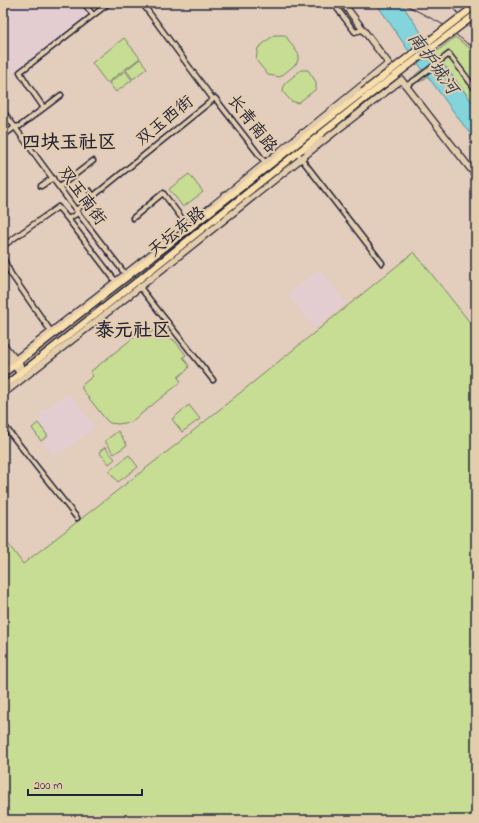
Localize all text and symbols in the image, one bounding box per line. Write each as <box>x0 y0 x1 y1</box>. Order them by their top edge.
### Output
water label: 南护城河 <box>400 27 465 103</box>
street label: 双玉西街 <box>131 90 199 152</box>
street label: 长青南路 <box>221 90 283 158</box>
district label: 四块玉社区 <box>21 130 117 157</box>
street label: 双玉南街 <box>52 161 112 231</box>
street label: 天坛东路 <box>143 201 211 263</box>
district label: 泰元社区 <box>95 318 171 345</box>
scale bar <box>28 771 142 797</box>
text: 200 m <box>34 777 63 795</box>

